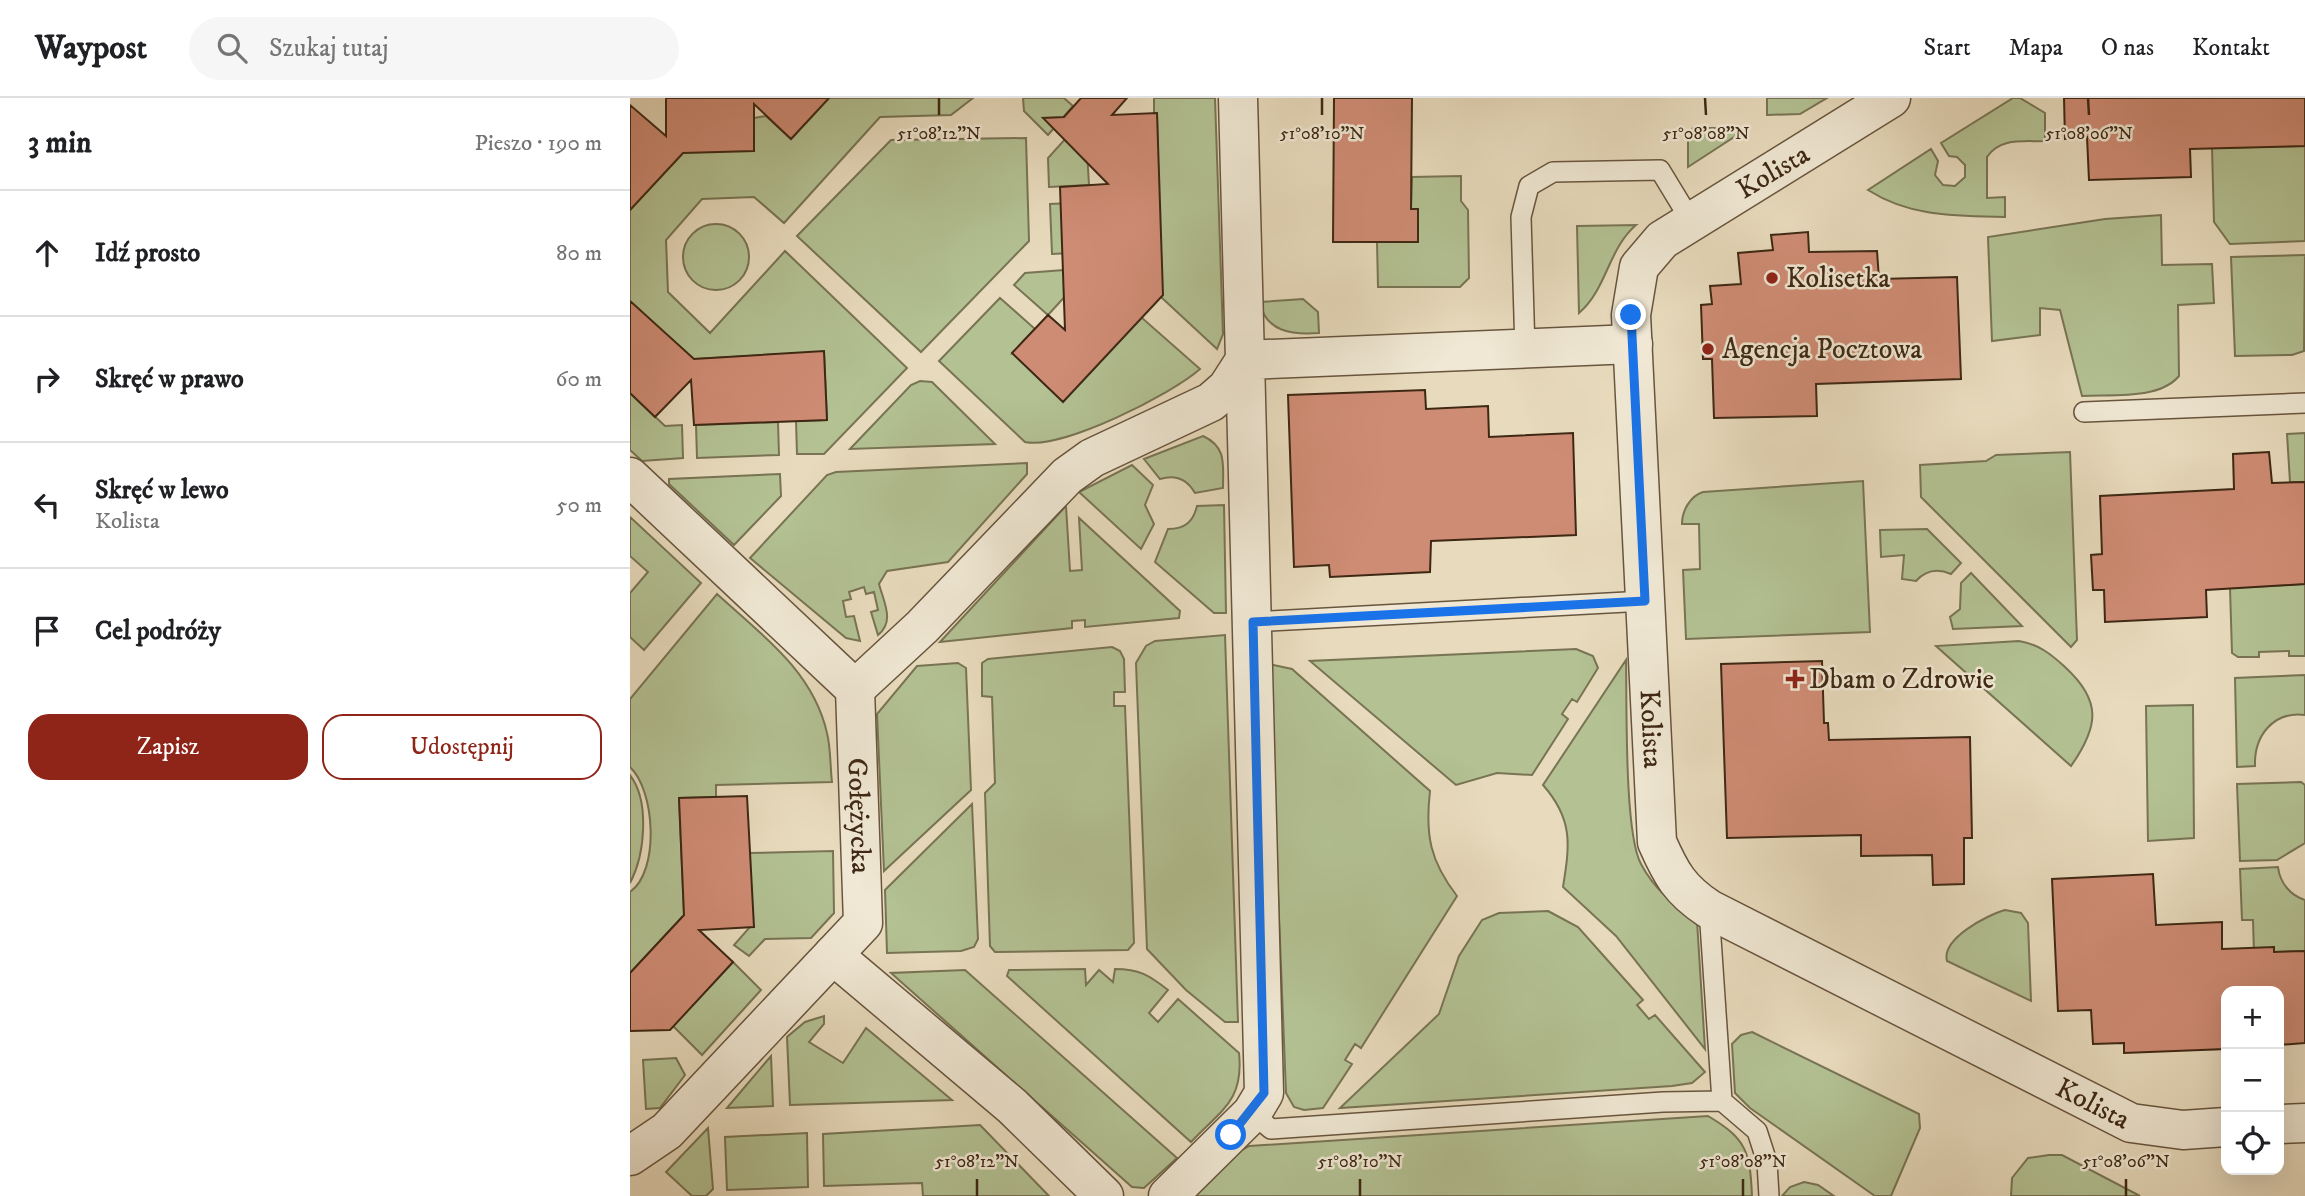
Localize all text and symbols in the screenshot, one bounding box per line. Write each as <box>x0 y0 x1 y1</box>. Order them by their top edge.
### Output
search box <box>189 17 679 80</box>
text: Waypost <box>35 28 147 69</box>
icon: search <box>213 29 251 67</box>
text: Szukaj tutaj <box>269 32 389 65</box>
text: Start <box>1924 33 1971 63</box>
text: Mapa <box>2009 33 2063 63</box>
text: O nas <box>2101 33 2154 63</box>
text: Kontakt <box>2192 33 2270 63</box>
text: 51°08'12"N <box>897 123 981 145</box>
text: 51°08'10"N <box>1280 123 1365 145</box>
text: 51°08'08"N <box>1662 123 1750 145</box>
text: 51°08'06"N <box>2045 123 2133 145</box>
text: 3 min <box>28 125 92 162</box>
text: Pieszo · 190 m <box>475 129 602 158</box>
street label: Kolista <box>1730 137 1816 207</box>
icon: ahead <box>28 234 66 272</box>
text: Idź prosto <box>95 237 200 270</box>
text: 80 m <box>556 239 602 268</box>
place label: Kolisetka <box>1786 261 1890 296</box>
marker: Kolisetka <box>1764 270 1780 286</box>
route end <box>1615 299 1646 330</box>
place label: Agencja Pocztowa <box>1722 332 1922 367</box>
marker: Agencja Pocztowa <box>1700 341 1716 357</box>
icon: right <box>28 360 66 398</box>
text: Skręć w prawo <box>95 363 244 396</box>
text: 60 m <box>555 365 602 394</box>
text: Skręć w lewo <box>95 474 229 507</box>
icon: left <box>28 486 66 524</box>
text: 50 m <box>556 491 602 520</box>
text: Kolista <box>95 507 160 536</box>
icon: arrive <box>28 612 66 650</box>
text: Cel podróży <box>95 615 221 648</box>
place label: Dbam o Zdrowie <box>1809 662 1994 697</box>
marker: Dbam o Zdrowie <box>1787 671 1803 687</box>
street label: Kolista <box>1632 689 1671 769</box>
button: Zapisz <box>28 714 308 780</box>
button: Udostępnij <box>322 714 602 780</box>
street label: Gołężycka <box>840 757 879 874</box>
map controls <box>2221 986 2284 1175</box>
button: + <box>2221 986 2284 1049</box>
button: − <box>2221 1049 2284 1112</box>
street label: Kolista <box>2050 1070 2136 1137</box>
button: locate <box>2221 1112 2284 1175</box>
route start <box>1215 1119 1246 1150</box>
text: 51°08'12"N <box>935 1151 1019 1173</box>
text: 51°08'10"N <box>1318 1151 1403 1173</box>
text: 51°08'08"N <box>1699 1151 1787 1173</box>
text: 51°08'06"N <box>2082 1151 2170 1173</box>

